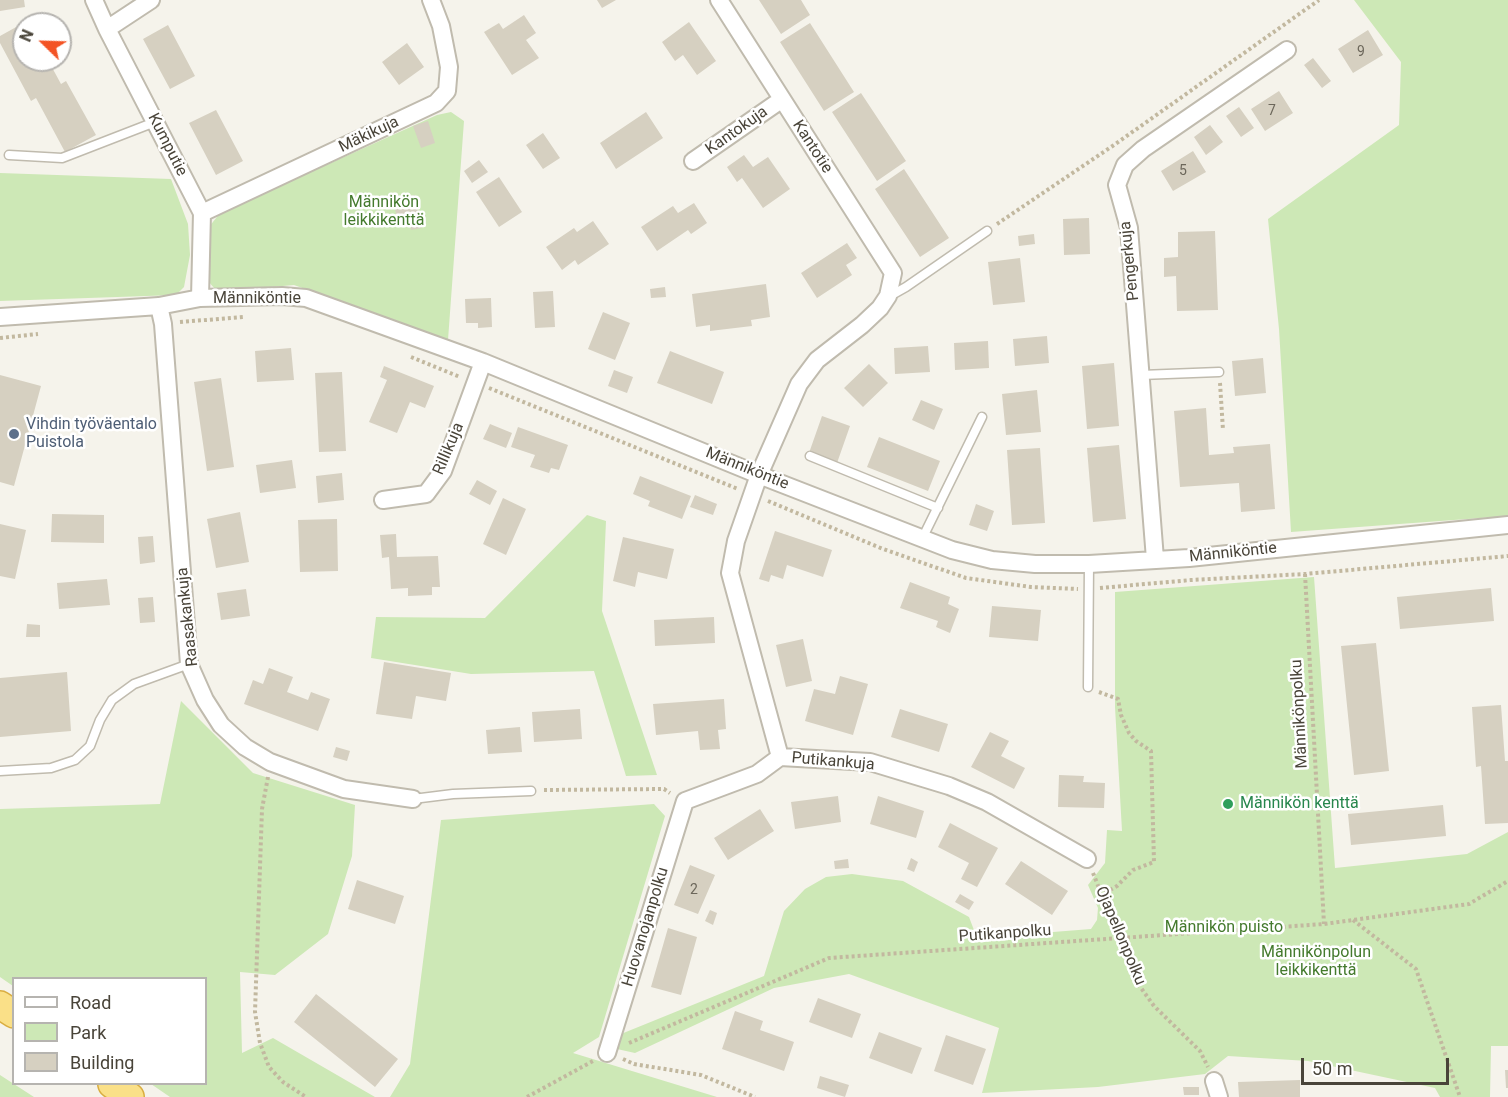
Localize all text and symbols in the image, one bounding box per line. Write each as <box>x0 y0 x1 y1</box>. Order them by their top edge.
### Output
north arrow <box>12 12 72 72</box>
text: N <box>16 27 38 44</box>
house number: 9 <box>1357 44 1365 60</box>
street label: Kantokuja <box>702 103 772 159</box>
house number: 7 <box>1268 103 1276 119</box>
street label: Kumputie <box>143 110 191 180</box>
street label: Mäkikuja <box>336 113 402 157</box>
street label: Kantotie <box>788 117 836 177</box>
house number: 5 <box>1179 163 1187 179</box>
park label: Männikön leikkikenttä <box>344 193 424 231</box>
street label: Pengerkuja <box>1116 220 1144 302</box>
street label: Männiköntie <box>213 289 301 309</box>
place label: Vihdin työväentalo Puistola <box>26 415 157 453</box>
street label: Rillikuja <box>429 420 469 478</box>
marker: Vihdin työväentalo Puistola <box>7 427 21 441</box>
street label: Männiköntie <box>703 444 791 494</box>
street label: Männiköntie <box>1188 539 1278 567</box>
street label: Raasakankuja <box>173 567 203 667</box>
street label: Männikönpolku <box>1288 659 1312 769</box>
street label: Putikankuja <box>791 749 875 775</box>
place label: Männikön kenttä <box>1240 794 1359 814</box>
marker: Männikön kenttä <box>1221 797 1235 811</box>
street label: Huovanojanpolku <box>619 865 673 989</box>
house number: 2 <box>690 882 698 898</box>
street label: Ojapellonpolku <box>1091 884 1149 988</box>
park label: Männikön puisto <box>1165 918 1283 938</box>
street label: Putikanpolku <box>958 921 1052 947</box>
park label: Männikönpolun leikkikenttä <box>1261 943 1371 981</box>
legend <box>12 977 207 1085</box>
text: Road <box>70 992 111 1013</box>
text: Park <box>70 1022 106 1043</box>
scale bar <box>1304 1046 1452 1084</box>
text: Building <box>70 1052 134 1073</box>
text: 50 m <box>1312 1058 1352 1079</box>

